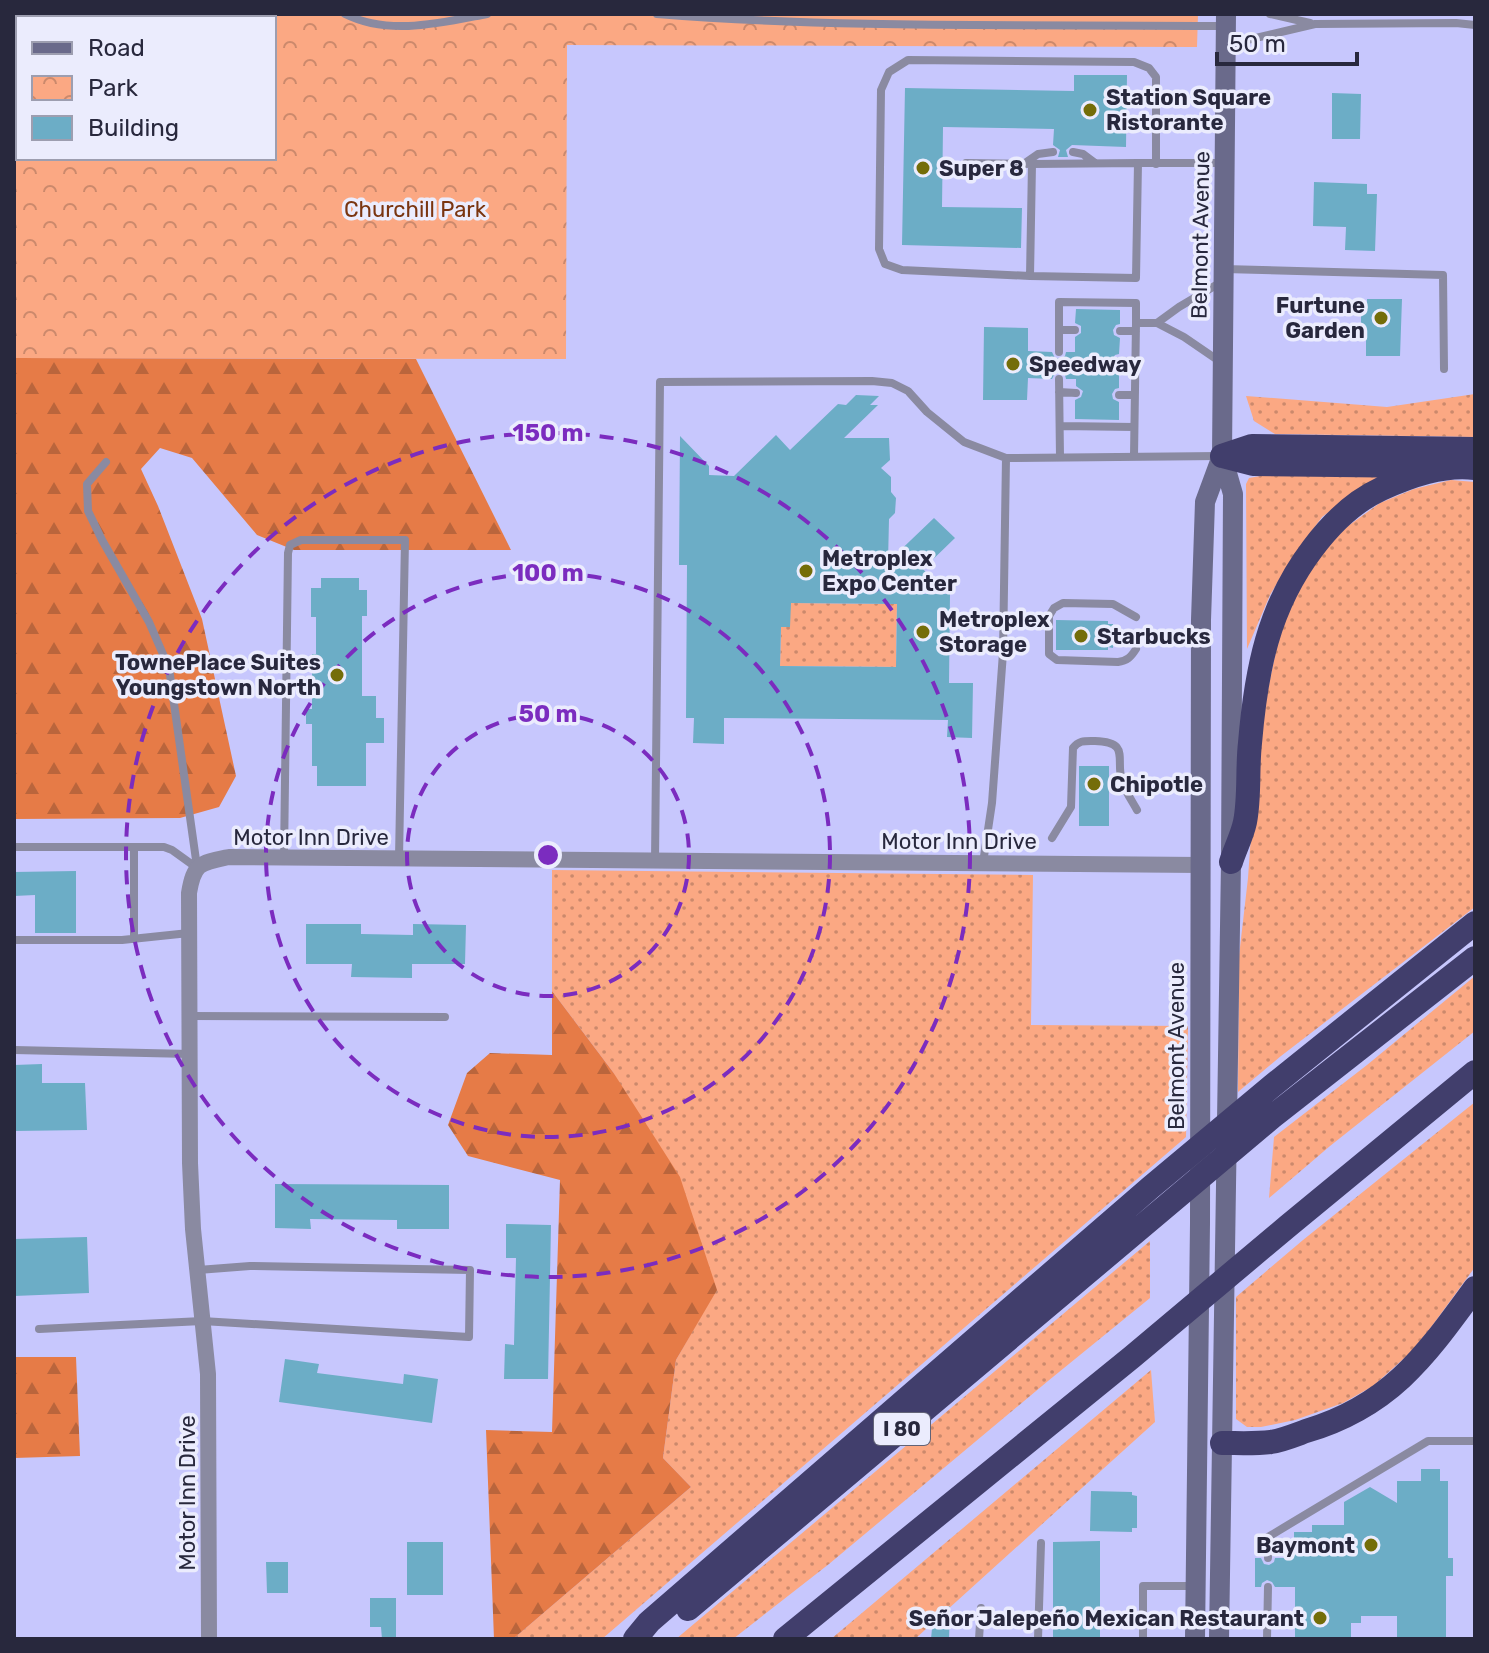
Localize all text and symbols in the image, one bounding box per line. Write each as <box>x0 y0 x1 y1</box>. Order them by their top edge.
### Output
legend <box>16 16 276 160</box>
scale bar <box>1217 16 1357 66</box>
text: 50 m <box>1229 30 1286 58</box>
text: Road <box>88 34 145 62</box>
text: Park <box>88 74 139 102</box>
place label: Station Square Ristorante <box>1106 84 1271 136</box>
marker: Station Square Ristorante <box>1081 101 1099 119</box>
text: Building <box>88 114 179 142</box>
street label: Belmont Avenue <box>1186 151 1215 319</box>
place label: Super 8 <box>939 155 1024 182</box>
marker: Super 8 <box>914 159 932 177</box>
park label: Churchill Park <box>344 196 487 223</box>
place label: Furtune Garden <box>1276 292 1365 344</box>
marker: Furtune Garden <box>1372 309 1390 327</box>
place label: Speedway <box>1029 351 1141 378</box>
marker: Speedway <box>1004 355 1022 373</box>
text: 150 m <box>513 419 583 447</box>
place label: Metroplex Expo Center <box>822 545 957 597</box>
text: 100 m <box>512 559 584 587</box>
marker: Metroplex Expo Center <box>797 562 815 580</box>
place label: Metroplex Storage <box>939 606 1050 658</box>
marker: Metroplex Storage <box>914 623 932 641</box>
place label: Starbucks <box>1097 623 1211 650</box>
marker: Starbucks <box>1072 627 1090 645</box>
place label: TownePlace Suites Youngstown North <box>115 649 321 701</box>
marker: TownePlace Suites Youngstown North <box>328 666 346 684</box>
text: 50 m <box>519 700 577 728</box>
place label: Chipotle <box>1110 771 1203 798</box>
marker: Chipotle <box>1085 775 1103 793</box>
street label: Motor Inn Drive <box>233 824 389 851</box>
street label: Motor Inn Drive <box>881 828 1037 855</box>
centre of rings <box>534 841 562 869</box>
street label: Belmont Avenue <box>1163 962 1190 1130</box>
road number: I 80 <box>874 1413 930 1445</box>
street label: Motor Inn Drive <box>174 1415 201 1571</box>
place label: Baymont <box>1256 1532 1355 1559</box>
marker: Baymont <box>1362 1536 1380 1554</box>
place label: Señor Jalepeño Mexican Restaurant <box>909 1605 1304 1632</box>
marker: Señor Jalepeño Mexican Restaurant <box>1311 1609 1329 1627</box>

